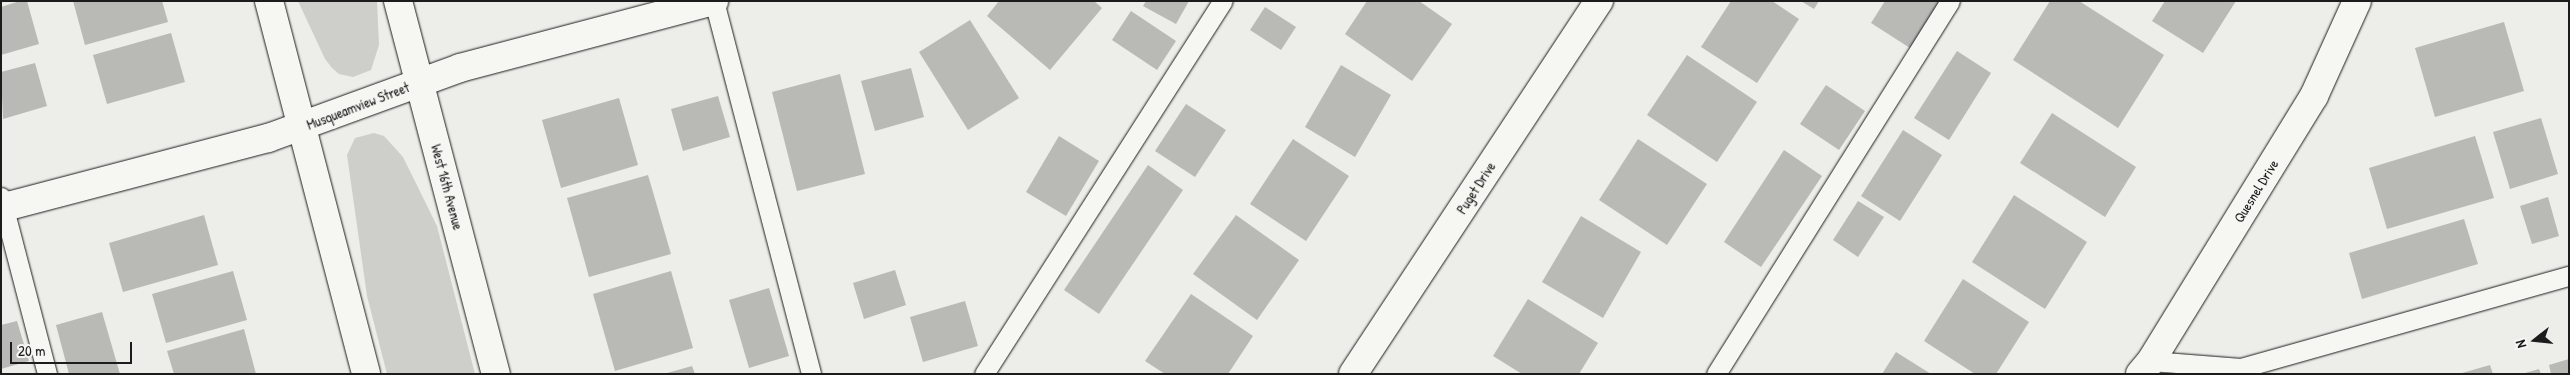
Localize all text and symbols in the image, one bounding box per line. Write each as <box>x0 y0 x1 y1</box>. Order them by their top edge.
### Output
street label: Musqueamview Street <box>304 79 412 133</box>
street label: West 16th Avenue <box>428 142 466 232</box>
street label: Quesnel Drive <box>2230 156 2282 226</box>
street label: Puget Drive <box>1453 159 1499 217</box>
north arrow <box>2510 315 2560 365</box>
scale bar <box>12 332 135 364</box>
text: N <box>2510 338 2530 350</box>
text: 20 m <box>18 340 45 361</box>

